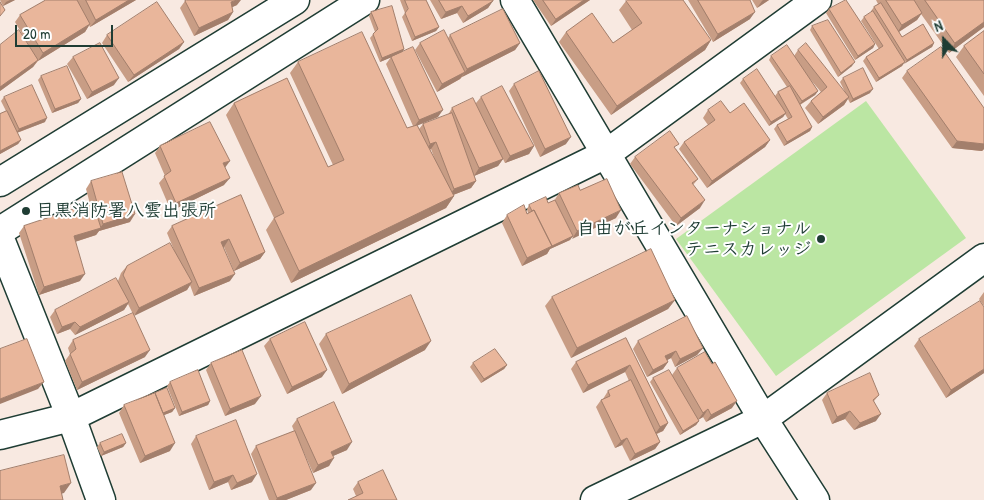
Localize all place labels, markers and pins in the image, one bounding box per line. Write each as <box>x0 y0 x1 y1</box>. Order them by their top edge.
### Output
place label: 目黒消防署八雲出張所 <box>36 200 216 222</box>
marker: 目黒消防署八雲出張所 <box>20 205 32 217</box>
place label: 自由が丘インターナショナル テニスカレッジ <box>577 218 811 260</box>
marker: 自由が丘インターナショナル テニスカレッジ <box>815 233 827 245</box>

